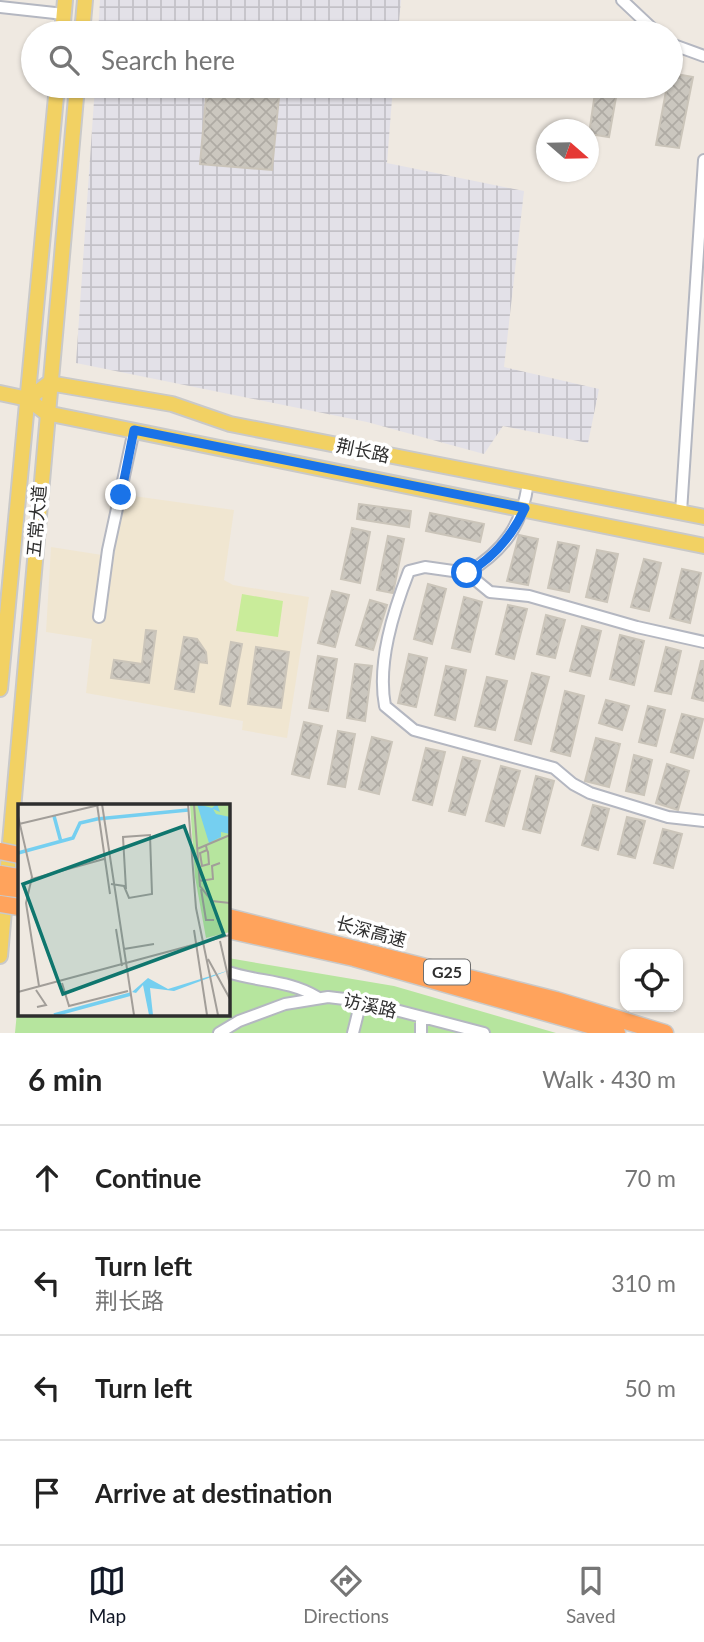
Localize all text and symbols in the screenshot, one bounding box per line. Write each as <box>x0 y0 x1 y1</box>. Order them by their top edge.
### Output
search box <box>21 21 683 98</box>
icon: search <box>45 41 83 79</box>
text: Search here <box>101 44 235 76</box>
north arrow <box>536 119 599 182</box>
street label: 荆长路 <box>335 434 392 466</box>
route end <box>105 479 136 510</box>
street label: 五常大道 <box>22 484 50 558</box>
route start <box>451 557 482 588</box>
inset map <box>18 804 229 1016</box>
street label: 长深高速 <box>334 911 409 951</box>
map controls <box>620 949 683 1012</box>
button: locate <box>620 949 683 1012</box>
road number: G25 <box>424 960 470 984</box>
street label: 访溪路 <box>341 988 399 1022</box>
text: 6 min <box>28 1061 102 1097</box>
text: Walk · 430 m <box>542 1065 676 1093</box>
icon: ahead <box>28 1159 66 1197</box>
text: Continue <box>95 1162 201 1194</box>
text: 70 m <box>625 1164 676 1192</box>
text: Turn left <box>95 1250 192 1282</box>
icon: left <box>28 1264 66 1302</box>
text: 310 m <box>611 1269 676 1297</box>
text: 荆长路 <box>95 1286 164 1314</box>
icon: left <box>28 1369 66 1407</box>
text: Turn left <box>95 1372 192 1404</box>
text: 50 m <box>625 1374 676 1402</box>
icon: arrive <box>28 1474 66 1512</box>
text: Arrive at destination <box>95 1477 332 1509</box>
tab: Map <box>88 1562 126 1627</box>
tab: Directions <box>303 1562 389 1627</box>
tab: Saved <box>566 1562 616 1627</box>

